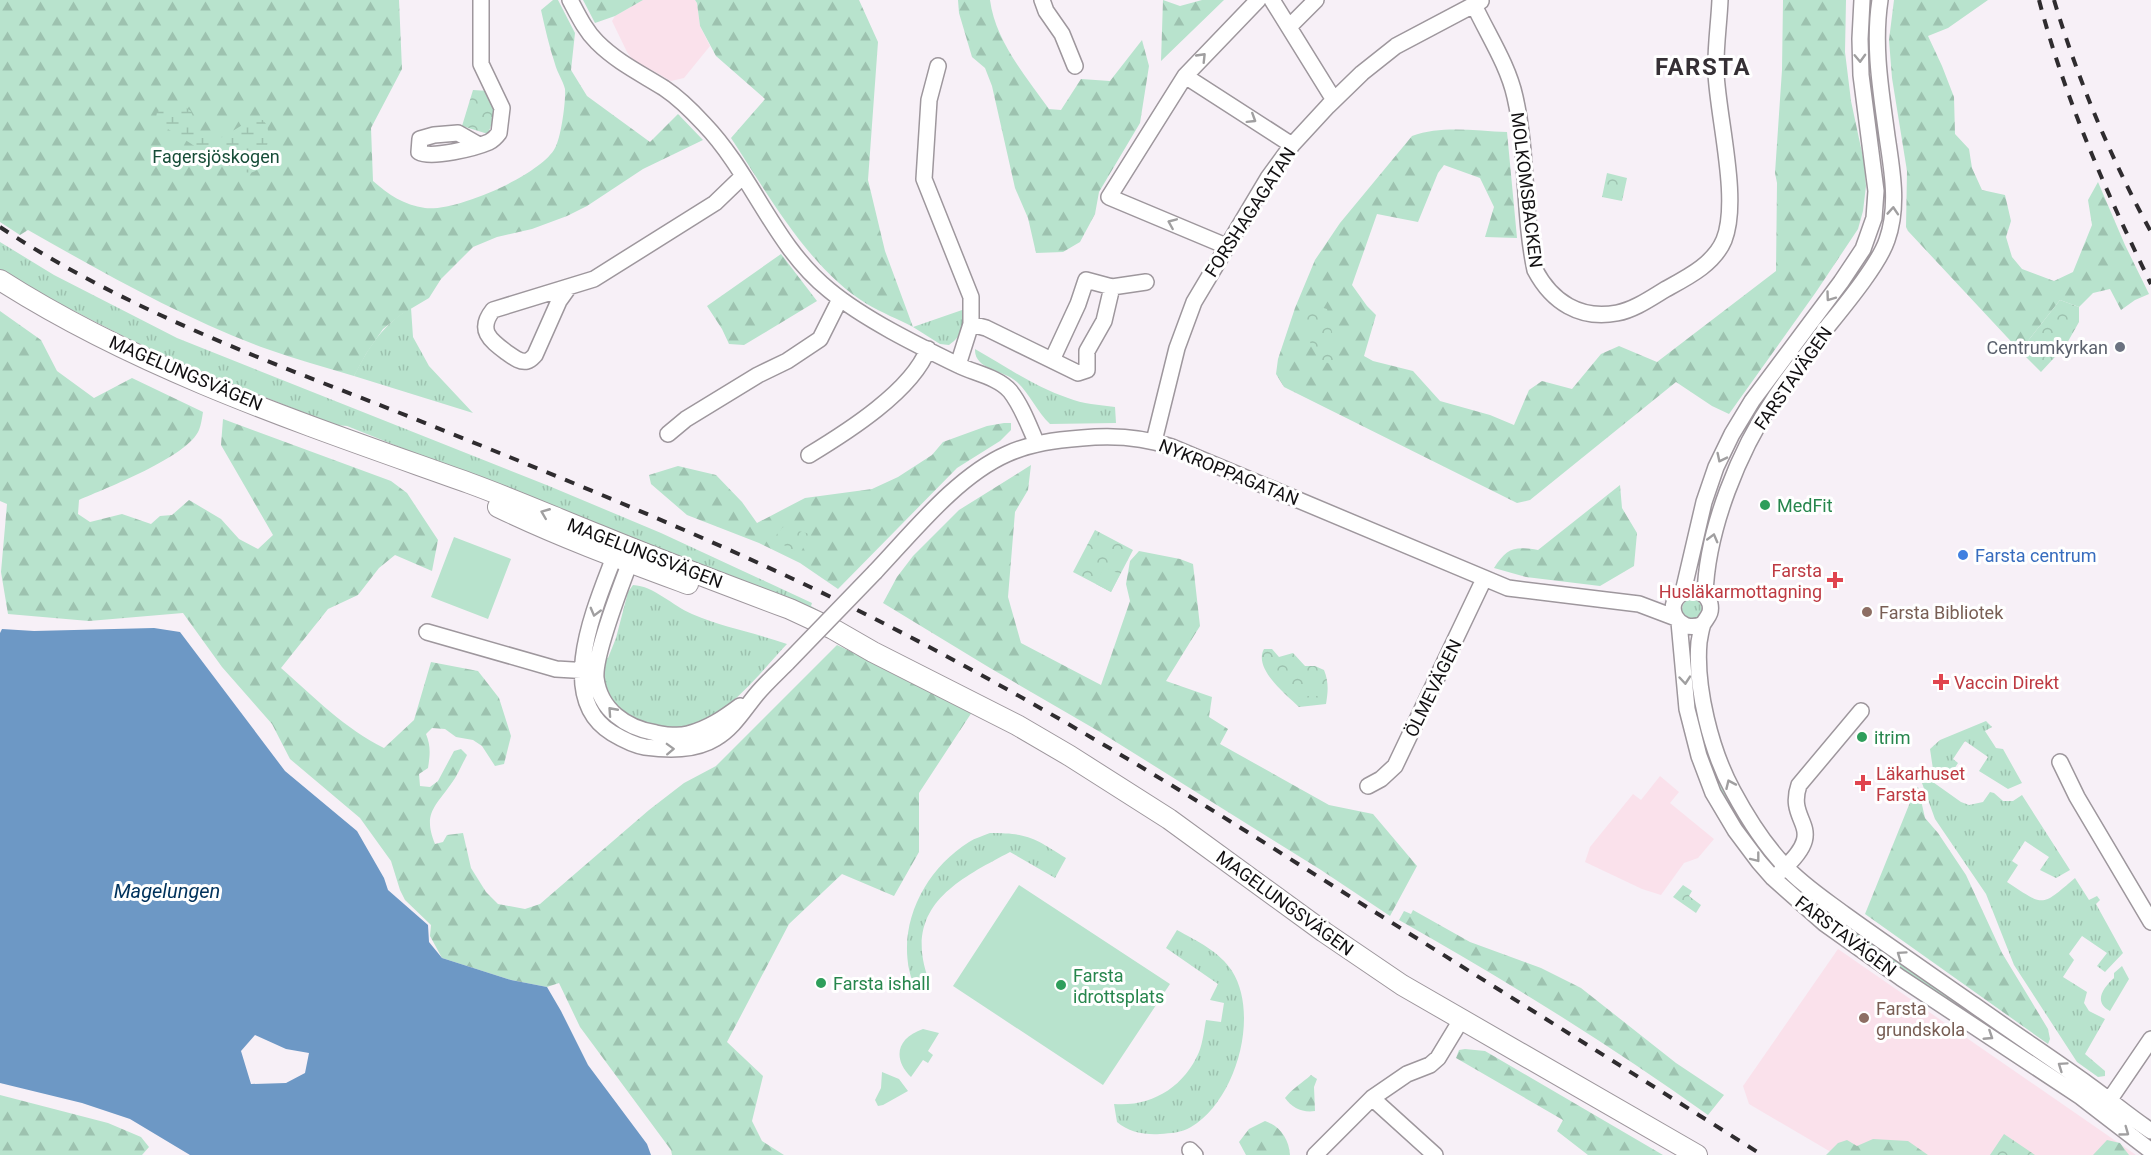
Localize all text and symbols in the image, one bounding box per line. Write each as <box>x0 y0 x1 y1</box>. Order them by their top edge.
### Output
district label: FARSTA <box>1655 53 1751 81</box>
one-way arrow <box>1195 54 1206 65</box>
one-way arrow <box>1854 54 1867 63</box>
one-way arrow <box>1246 111 1256 123</box>
street label: MOLKOMSBACKEN <box>1507 111 1547 269</box>
street label: FORSHAGAGATAN <box>1200 143 1300 281</box>
park label: Fagersjöskogen <box>152 146 280 167</box>
one-way arrow <box>1886 206 1899 215</box>
one-way arrow <box>1167 218 1178 230</box>
one-way arrow <box>1826 291 1837 302</box>
street label: FARSTAVÄGEN <box>1750 323 1836 433</box>
street label: MAGELUNGSVÄGEN <box>106 331 266 415</box>
place label: Centrumkyrkan <box>1987 337 2108 358</box>
marker: Centrumkyrkan <box>2113 340 2127 354</box>
street label: NYKROPPAGATAN <box>1156 434 1302 510</box>
one-way arrow <box>1716 451 1728 462</box>
place label: MedFit <box>1777 495 1833 516</box>
marker: MedFit <box>1758 498 1772 512</box>
one-way arrow <box>540 508 551 520</box>
street label: MAGELUNGSVÄGEN <box>564 514 726 592</box>
one-way arrow <box>1706 533 1719 543</box>
place label: Farsta centrum <box>1975 545 2097 566</box>
marker: Farsta centrum <box>1956 548 1970 562</box>
place label: Farsta Husläkarmottagning <box>1659 560 1822 602</box>
marker: Farsta Husläkarmottagning <box>1826 571 1844 589</box>
place label: Farsta Bibliotek <box>1879 602 2004 623</box>
marker: Farsta Bibliotek <box>1860 605 1874 619</box>
one-way arrow <box>589 607 602 617</box>
street label: ÖLMEVÄGEN <box>1400 636 1466 740</box>
place label: Vaccin Direkt <box>1954 672 2059 693</box>
marker: Vaccin Direkt <box>1932 673 1950 691</box>
one-way arrow <box>1678 676 1691 685</box>
one-way arrow <box>608 707 619 718</box>
place label: itrim <box>1874 727 1911 748</box>
marker: itrim <box>1855 730 1869 744</box>
one-way arrow <box>666 742 675 755</box>
place label: Läkarhuset Farsta <box>1876 763 1965 805</box>
marker: Läkarhuset Farsta <box>1854 774 1872 792</box>
one-way arrow <box>1725 779 1737 790</box>
street label: MAGELUNGSVÄGEN <box>1212 846 1358 960</box>
one-way arrow <box>1749 851 1760 862</box>
water label: Magelungen <box>114 879 220 903</box>
street label: FARSTAVÄGEN <box>1791 891 1901 981</box>
one-way arrow <box>1897 951 1908 962</box>
place label: Farsta idrottsplats <box>1073 965 1164 1007</box>
place label: Farsta ishall <box>833 973 930 994</box>
marker: Farsta ishall <box>814 976 828 990</box>
marker: Farsta idrottsplats <box>1054 978 1068 992</box>
place label: Farsta grundskola <box>1876 998 1965 1040</box>
marker: Farsta grundskola <box>1857 1011 1871 1025</box>
one-way arrow <box>1983 1029 1993 1041</box>
one-way arrow <box>2057 1062 2068 1073</box>
one-way arrow <box>2119 1125 2130 1136</box>

